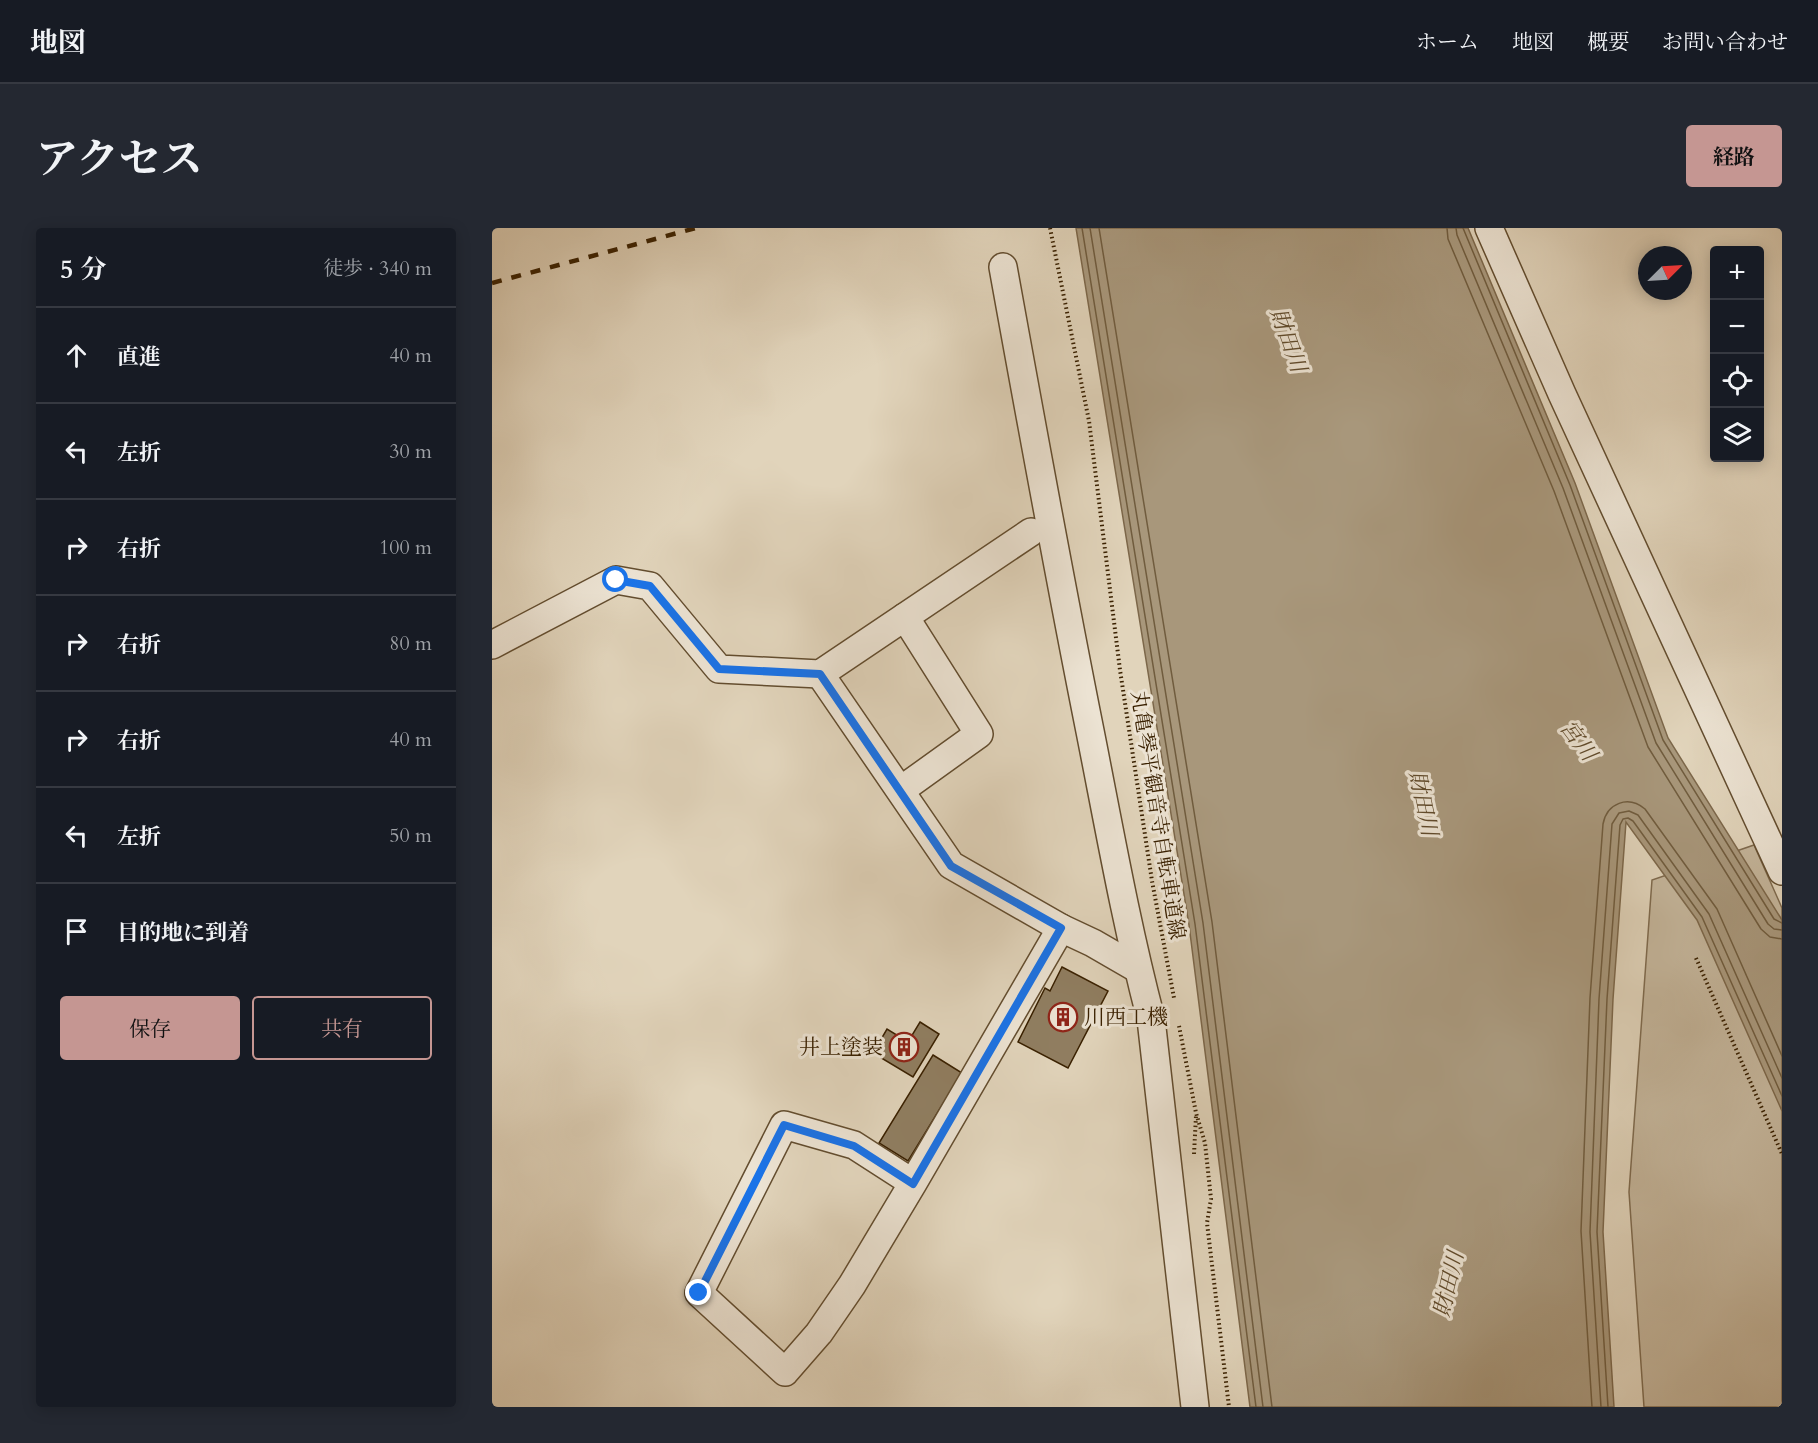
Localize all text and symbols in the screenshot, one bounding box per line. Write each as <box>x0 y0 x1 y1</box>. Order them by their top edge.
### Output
text: 地図 <box>30 24 86 62</box>
text: ホーム <box>1416 28 1479 57</box>
text: 地図 <box>1512 28 1554 57</box>
text: 概要 <box>1587 28 1629 57</box>
text: お問い合わせ <box>1662 28 1788 57</box>
button: 経路 <box>1686 125 1782 187</box>
text: アクセス <box>36 131 203 188</box>
north arrow <box>1638 246 1692 300</box>
map controls <box>1710 246 1764 462</box>
button: + <box>1710 246 1764 300</box>
text: 5 分 <box>60 252 106 287</box>
text: 徒歩 · 340 m <box>323 255 432 282</box>
button: − <box>1710 300 1764 354</box>
water label: 財田川 <box>1263 304 1314 378</box>
icon: ahead <box>60 339 93 372</box>
text: 直進 <box>117 342 161 372</box>
text: 40 m <box>389 342 432 369</box>
button: locate <box>1710 354 1764 408</box>
button: layers <box>1710 408 1764 462</box>
icon: left <box>60 435 93 468</box>
text: 左折 <box>117 438 161 468</box>
text: 30 m <box>389 438 432 465</box>
icon: right <box>60 531 93 564</box>
text: 右折 <box>117 534 161 564</box>
text: 100 m <box>379 534 432 561</box>
route start <box>602 566 628 592</box>
icon: right <box>60 627 93 660</box>
text: 右折 <box>117 630 161 660</box>
text: 80 m <box>389 630 432 657</box>
street label: 丸亀琴平観音寺自転車道線 <box>1123 688 1192 942</box>
water label: 宮川 <box>1553 714 1605 769</box>
icon: right <box>60 723 93 756</box>
text: 右折 <box>117 726 161 756</box>
text: 40 m <box>389 726 432 753</box>
water label: 財田川 <box>1401 768 1445 841</box>
icon: left <box>60 819 93 852</box>
text: 左折 <box>117 822 161 852</box>
text: 50 m <box>389 822 432 849</box>
icon: arrive <box>60 915 93 948</box>
text: 目的地に到着 <box>117 918 249 948</box>
button: 保存 <box>60 996 240 1060</box>
button: 共有 <box>252 996 432 1060</box>
building icon: 川西工機 <box>1047 1001 1079 1033</box>
place label: 川西工機 <box>1084 1003 1168 1032</box>
building icon: 井上塗装 <box>888 1031 920 1063</box>
place label: 井上塗装 <box>799 1033 883 1062</box>
water label: 財田川 <box>1427 1247 1471 1320</box>
route end <box>685 1279 711 1305</box>

